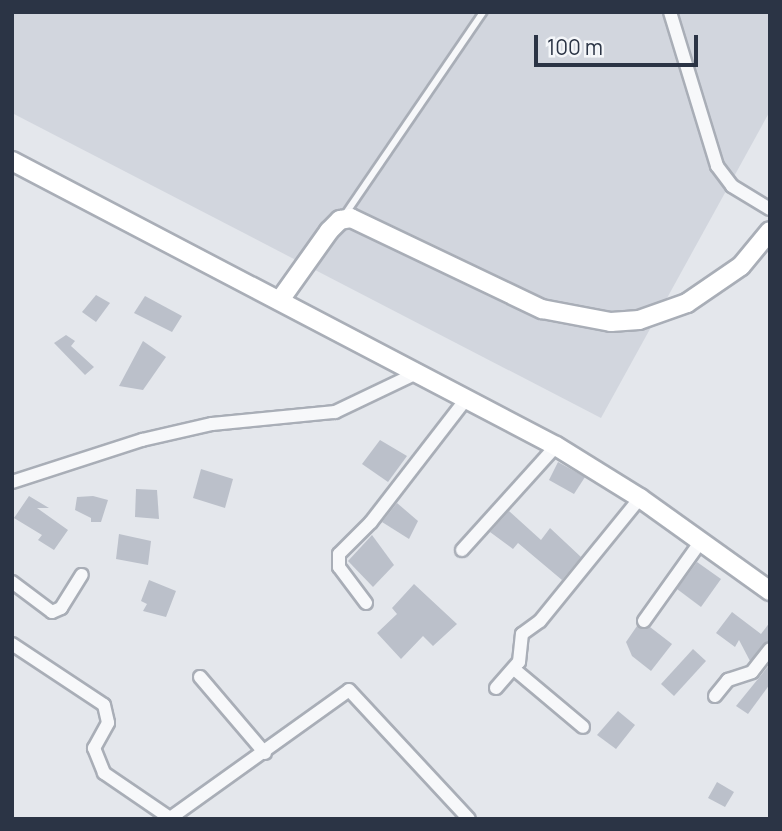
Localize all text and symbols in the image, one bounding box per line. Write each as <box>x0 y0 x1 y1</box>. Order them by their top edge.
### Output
scale bar <box>537 21 702 65</box>
text: 100 m <box>547 33 603 61</box>

